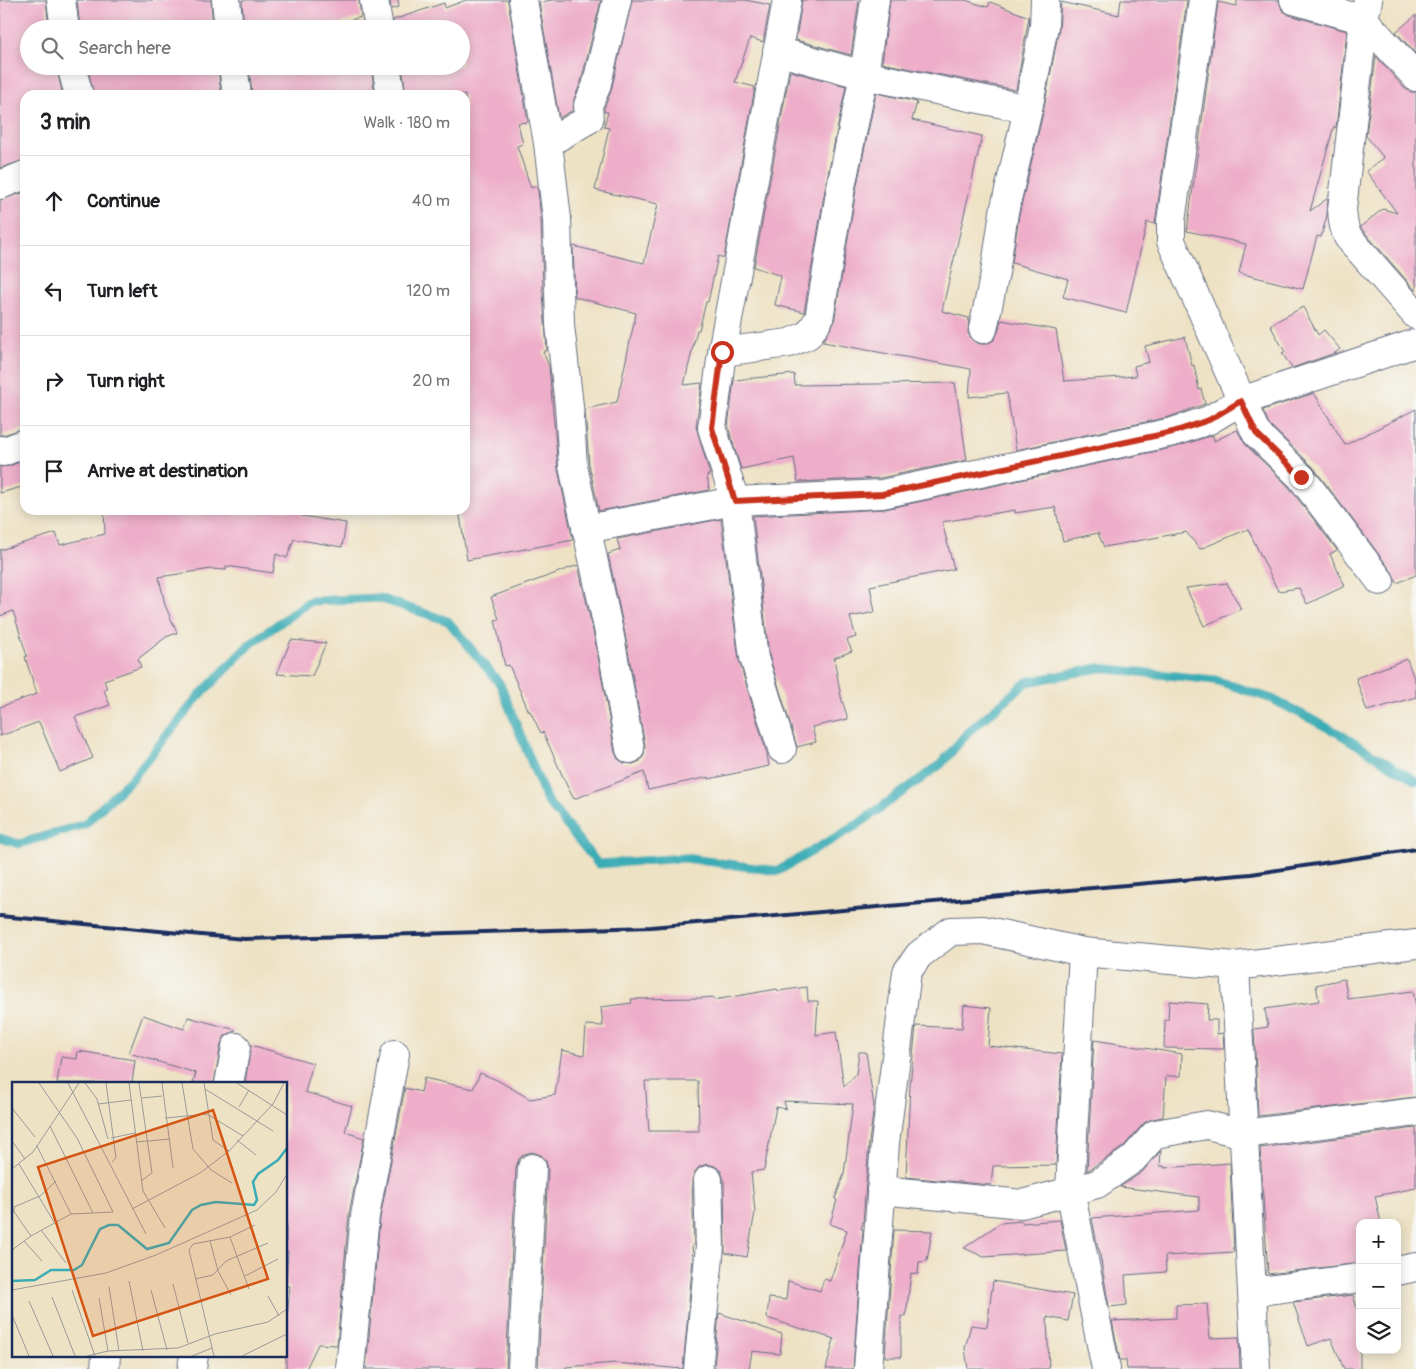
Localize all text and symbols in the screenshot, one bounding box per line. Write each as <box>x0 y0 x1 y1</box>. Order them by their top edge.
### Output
search box <box>20 20 470 75</box>
icon: search <box>38 34 66 62</box>
text: Search here <box>78 36 171 60</box>
text: 3 min <box>40 109 90 136</box>
text: Walk · 180 m <box>363 113 450 133</box>
icon: ahead <box>40 187 68 215</box>
text: Continue <box>87 189 160 213</box>
text: 40 m <box>412 191 450 211</box>
icon: left <box>40 277 68 305</box>
text: Turn left <box>87 279 157 303</box>
text: 120 m <box>406 281 450 301</box>
route start <box>711 341 734 364</box>
icon: right <box>40 367 68 395</box>
text: Turn right <box>87 369 165 393</box>
text: 20 m <box>412 371 450 391</box>
icon: arrive <box>40 457 68 485</box>
text: Arrive at destination <box>87 459 248 483</box>
route end <box>1290 466 1313 489</box>
inset map <box>12 1082 288 1356</box>
map controls <box>1356 1219 1401 1354</box>
button: + <box>1356 1219 1401 1264</box>
button: − <box>1356 1264 1401 1309</box>
button: layers <box>1356 1309 1401 1354</box>

